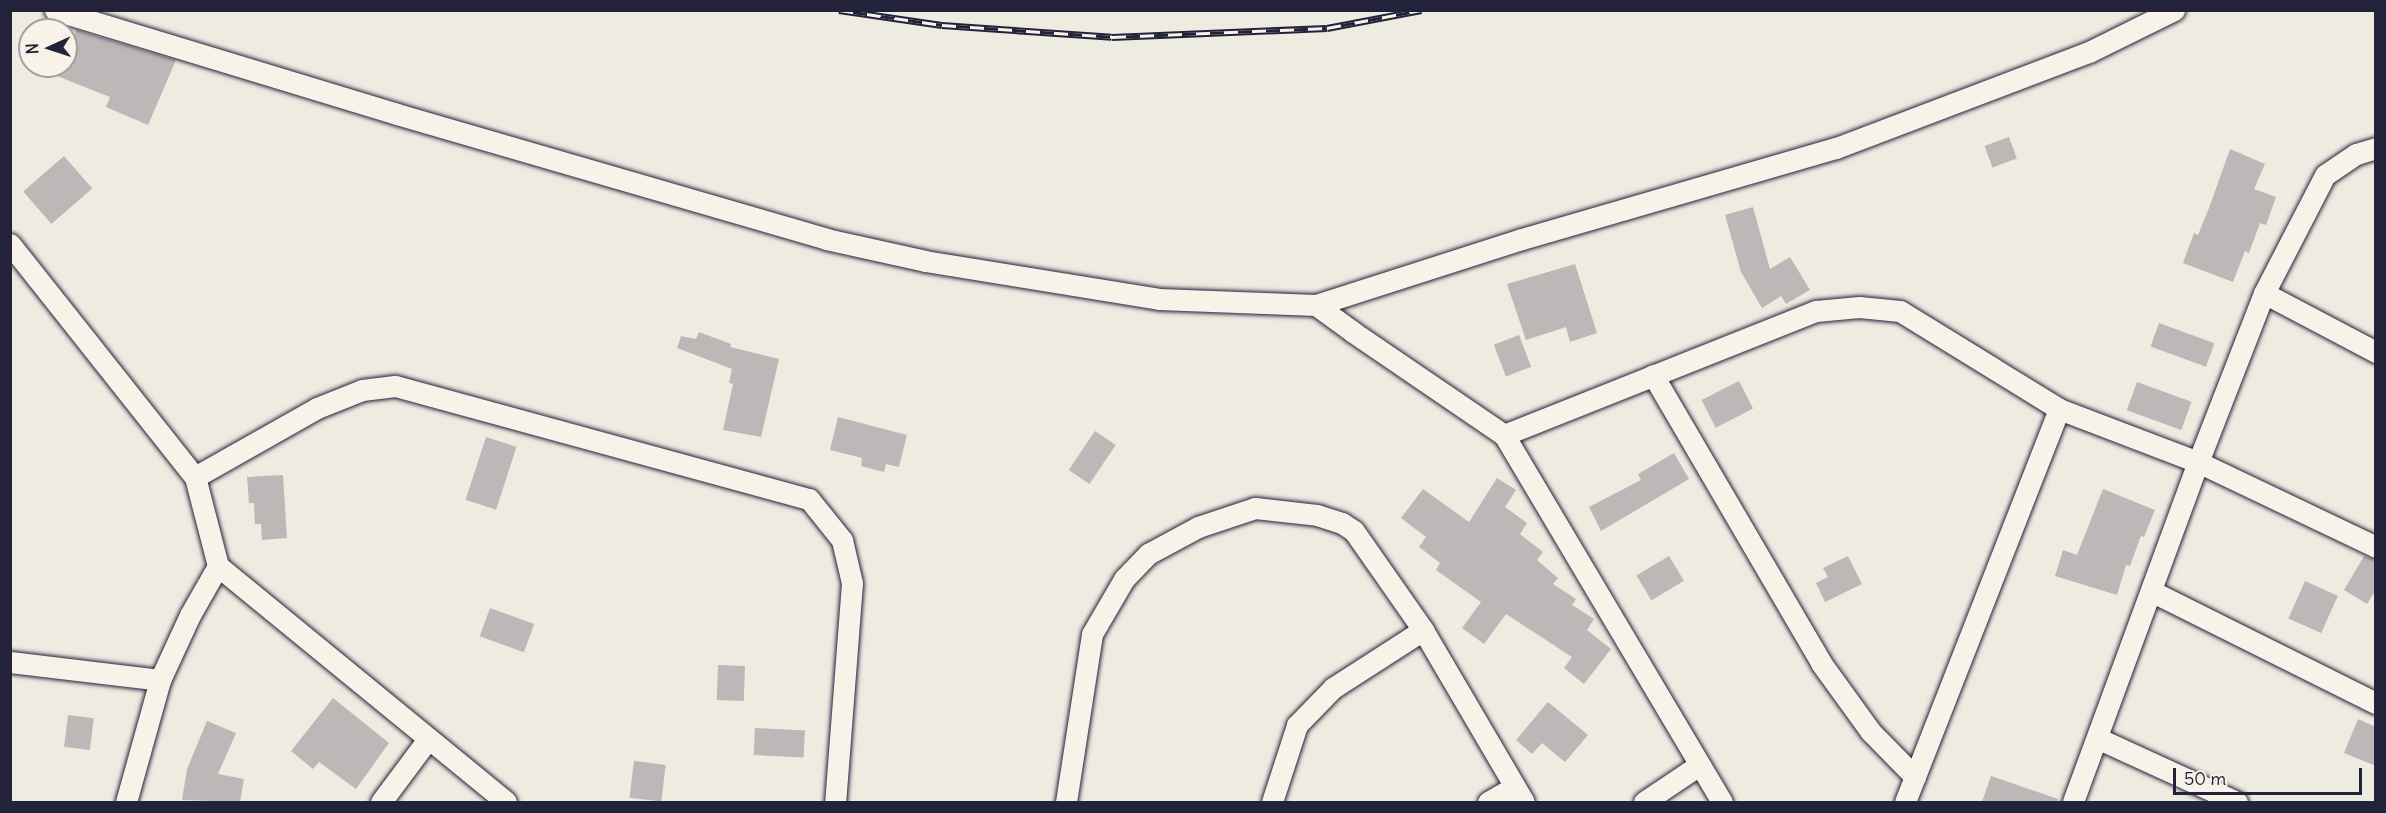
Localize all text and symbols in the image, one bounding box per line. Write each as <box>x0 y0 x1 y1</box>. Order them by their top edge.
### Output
north arrow <box>18 18 78 78</box>
text: N <box>22 43 42 55</box>
scale bar <box>2176 756 2365 794</box>
text: 50 m <box>2184 767 2226 790</box>

